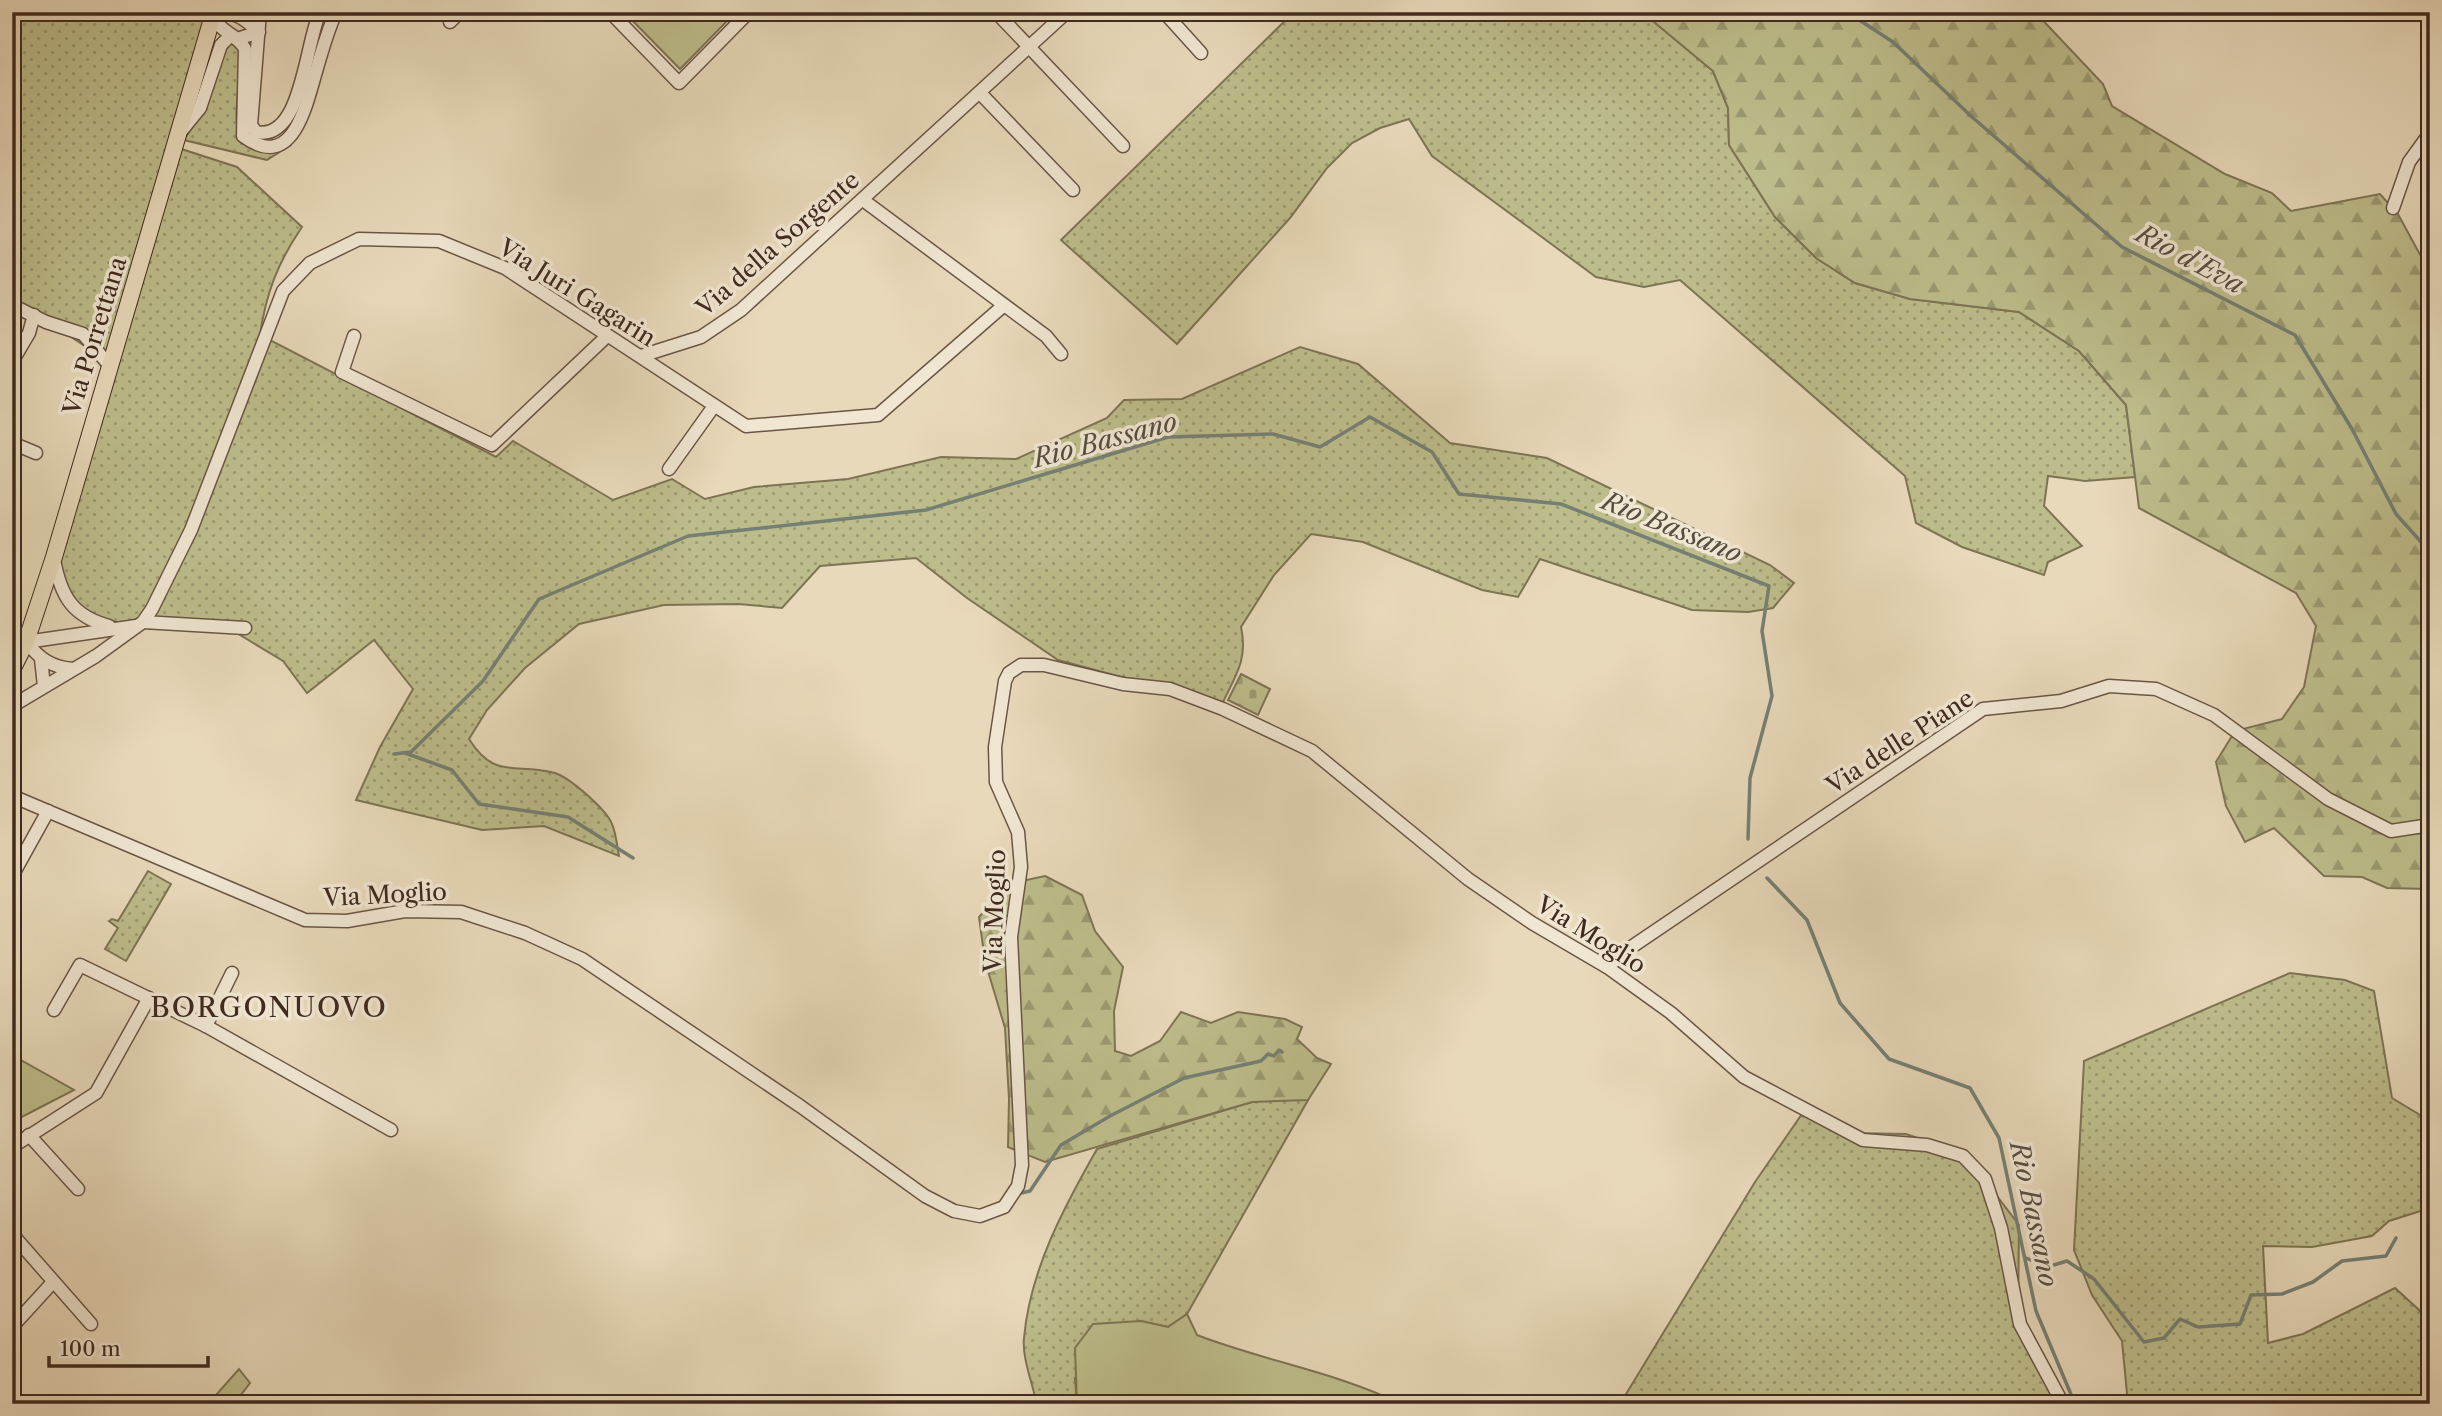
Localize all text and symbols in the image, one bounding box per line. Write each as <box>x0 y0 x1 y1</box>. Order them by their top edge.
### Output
street label: Via della Sorgente <box>689 165 865 323</box>
water label: Rio d'Eva <box>2129 216 2250 301</box>
street label: Via Juri Gagarin <box>492 232 661 353</box>
street label: Via Porrettana <box>56 253 132 419</box>
water label: Rio Bassano <box>1028 405 1181 475</box>
water label: Rio Bassano <box>1596 484 1747 570</box>
street label: Via delle Piane <box>1820 683 1979 801</box>
street label: Via Moglio <box>978 849 1011 974</box>
street label: Via Moglio <box>322 877 447 912</box>
street label: Via Moglio <box>1530 889 1651 980</box>
district label: BORGONUOVO <box>150 990 388 1024</box>
water label: Rio Bassano <box>2003 1136 2065 1290</box>
scale bar <box>49 1325 208 1369</box>
text: 100 m <box>60 1336 121 1361</box>

